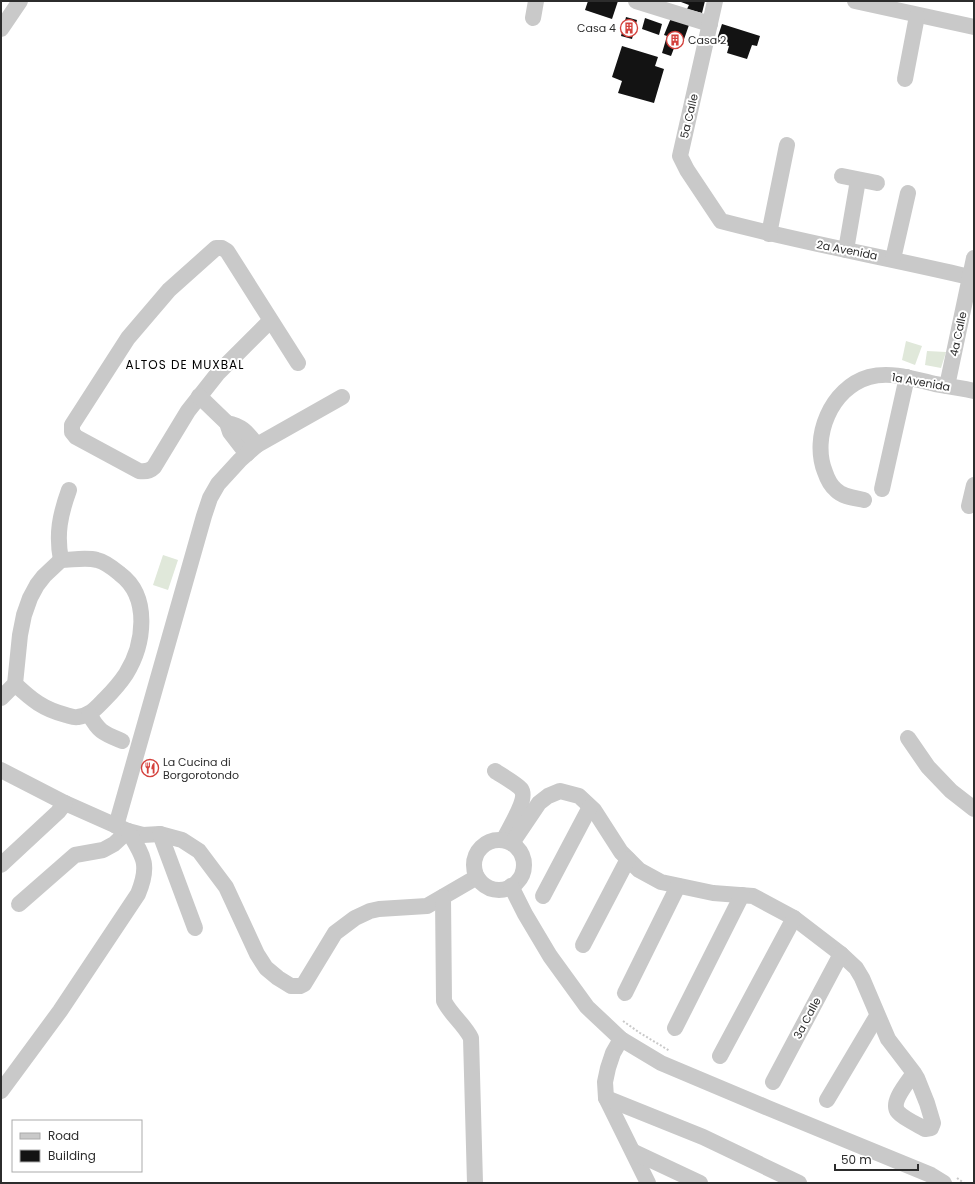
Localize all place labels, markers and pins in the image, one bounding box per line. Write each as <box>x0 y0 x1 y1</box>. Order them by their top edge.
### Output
building icon: Casa 4 <box>619 18 639 38</box>
place label: Casa 4 <box>577 20 616 36</box>
building icon: Casa 2 <box>665 30 685 50</box>
place label: Casa 2 <box>688 32 726 48</box>
place label: La Cucina di Borgorotondo <box>163 754 239 783</box>
restaurant icon: La Cucina di Borgorotondo <box>140 758 160 778</box>

